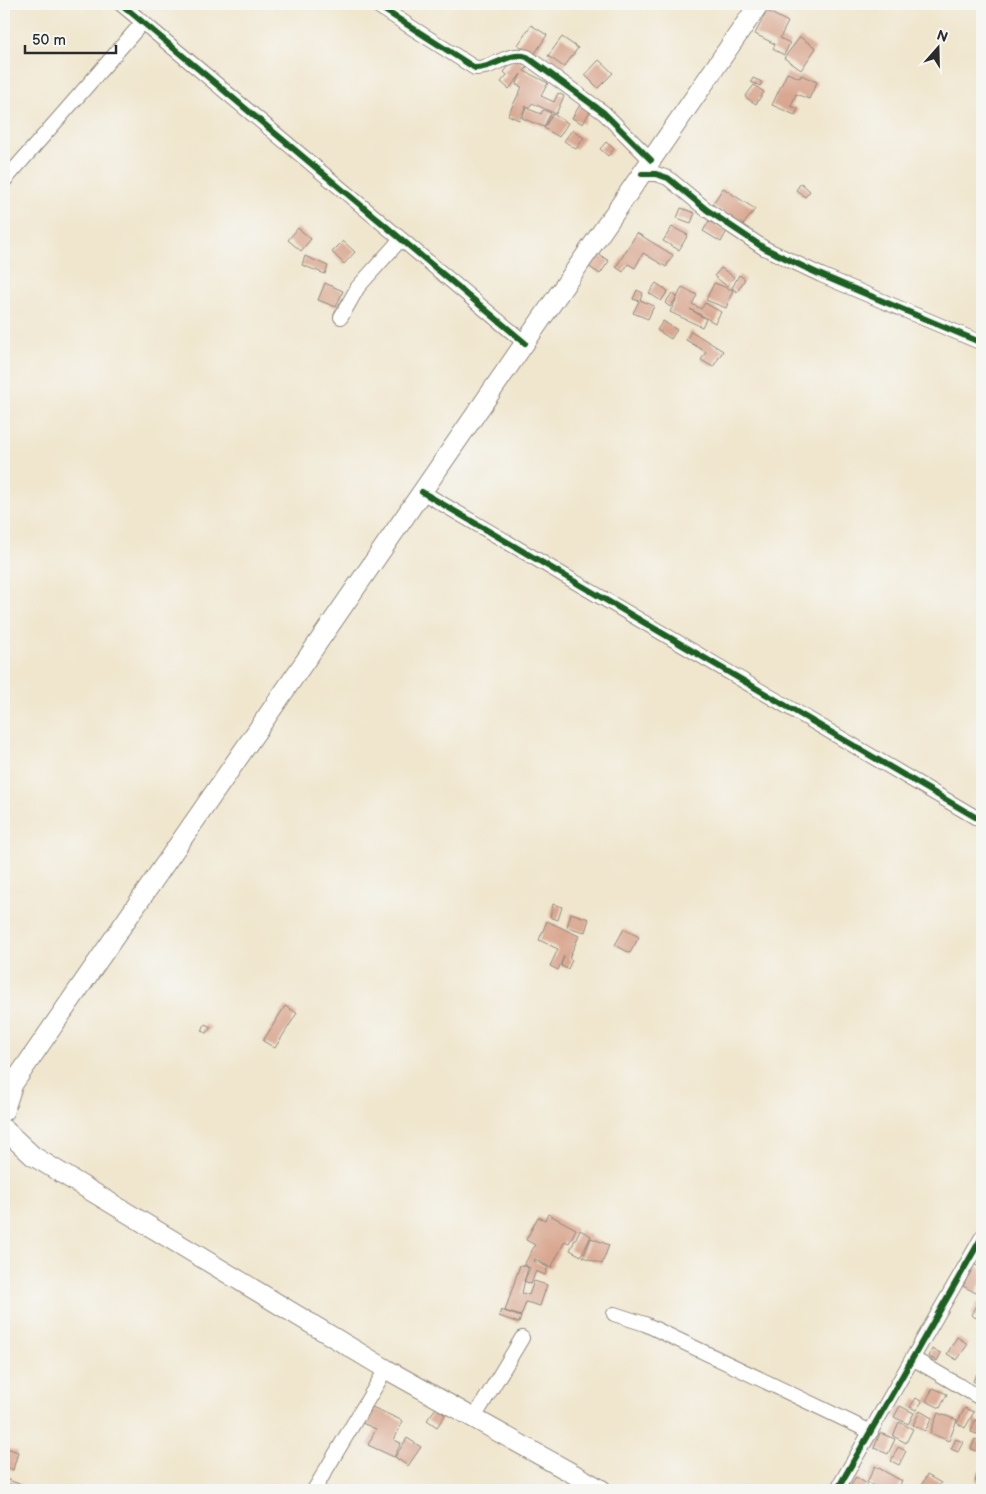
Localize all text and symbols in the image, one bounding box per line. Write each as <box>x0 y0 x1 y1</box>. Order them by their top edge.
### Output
scale bar <box>25 22 116 54</box>
north arrow <box>914 22 964 72</box>
text: N <box>934 26 950 46</box>
text: 50 m <box>32 31 66 50</box>

